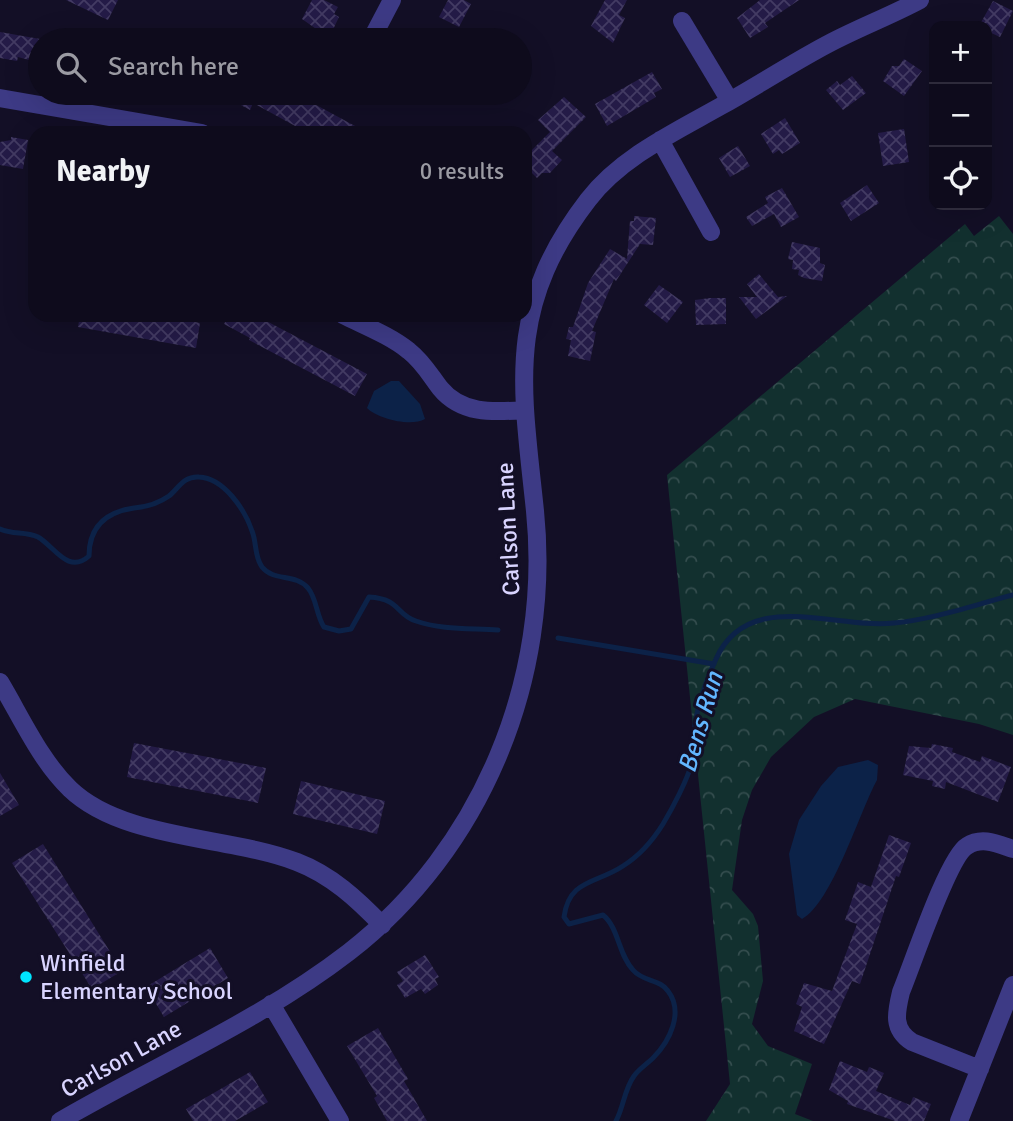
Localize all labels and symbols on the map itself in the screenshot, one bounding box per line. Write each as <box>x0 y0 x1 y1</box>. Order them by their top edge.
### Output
street label: Carlson Lane <box>490 462 526 596</box>
water label: Bens Run <box>671 667 731 776</box>
place label: Winfield Elementary School <box>40 948 233 1006</box>
marker: Winfield Elementary School <box>18 969 34 985</box>
street label: Carlson Lane <box>55 1014 187 1104</box>

